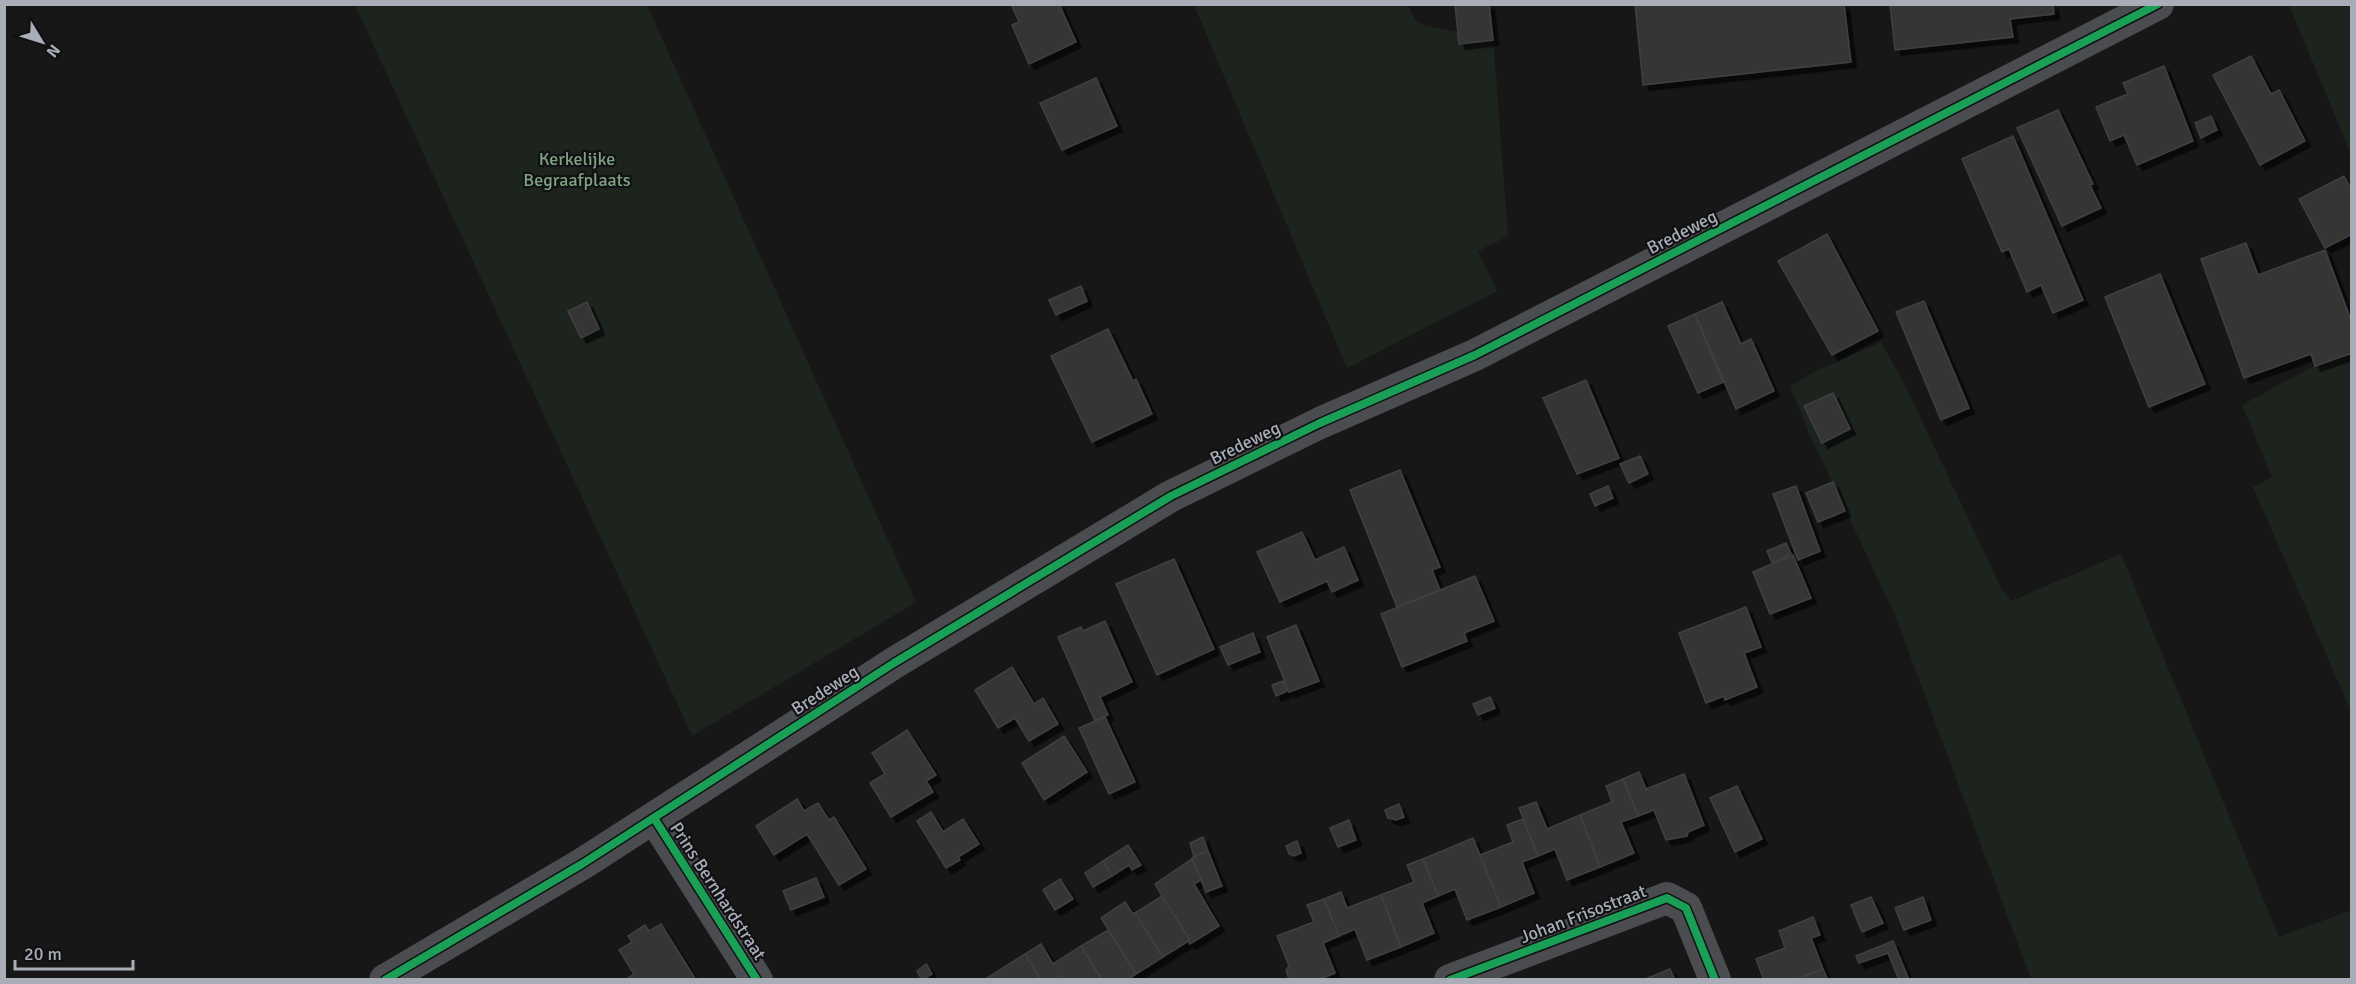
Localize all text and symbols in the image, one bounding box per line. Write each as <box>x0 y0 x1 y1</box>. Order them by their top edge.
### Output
north arrow <box>12 12 72 72</box>
text: N <box>42 40 64 61</box>
park label: Kerkelijke Begraafplaats <box>523 148 631 191</box>
street label: Bredeweg <box>1643 205 1721 259</box>
street label: Bredeweg <box>1206 417 1284 469</box>
street label: Bredeweg <box>787 660 863 720</box>
street label: Prins Bernhardstraat <box>665 818 771 964</box>
street label: Johan Frisostraat <box>1517 880 1649 948</box>
scale bar <box>15 933 134 971</box>
text: 20 m <box>24 943 62 965</box>

